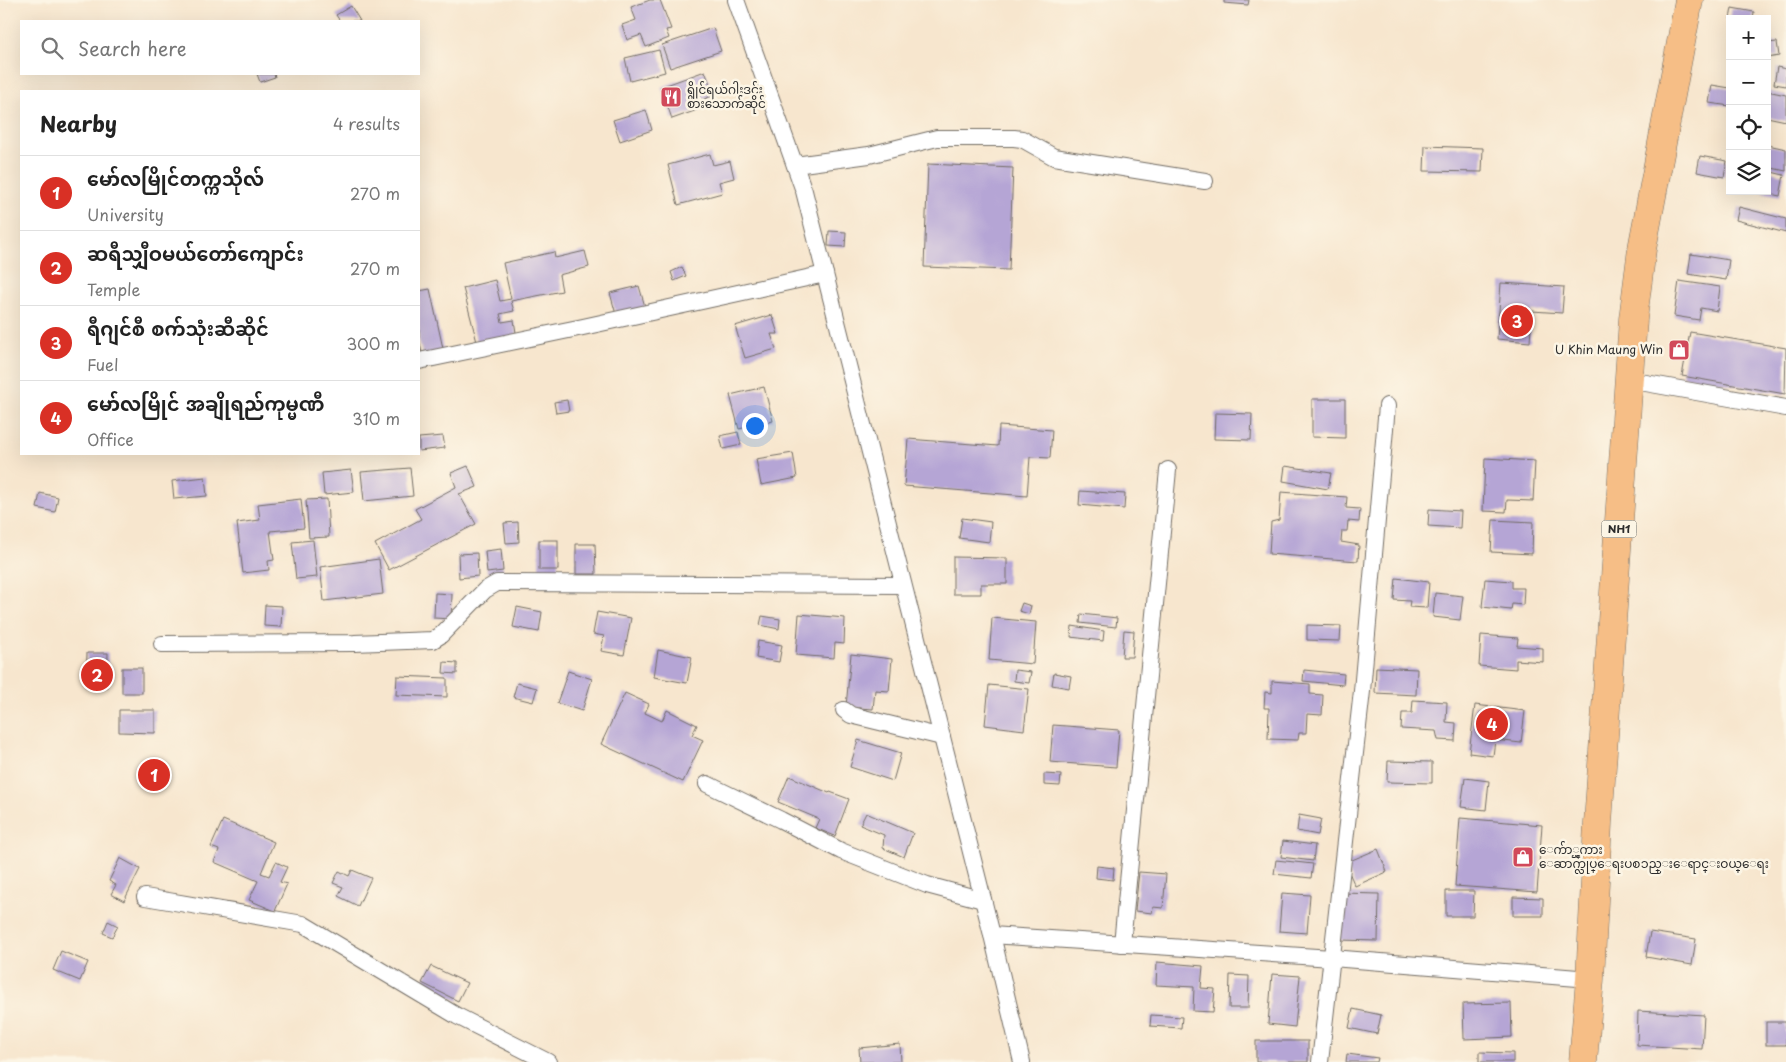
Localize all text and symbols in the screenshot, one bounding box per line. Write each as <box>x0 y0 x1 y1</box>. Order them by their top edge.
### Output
map controls <box>1726 15 1771 195</box>
button: + <box>1726 15 1771 60</box>
search box <box>20 20 420 75</box>
icon: search <box>38 34 66 62</box>
text: Search here <box>78 34 187 62</box>
button: − <box>1726 60 1771 105</box>
place label: ရွိုင်ရယ်ဂါးဒင်း စားသောက်ဆိုင် <box>687 80 766 114</box>
restaurant icon: ရွိုင်ရယ်ဂါးဒင်း စားသောက်ဆိုင် <box>659 85 683 109</box>
button: locate <box>1726 105 1771 150</box>
text: Nearby <box>40 107 117 139</box>
text: 4 results <box>333 111 400 135</box>
button: layers <box>1726 150 1771 195</box>
text: မော်လမြိုင်တက္ကသိုလ် <box>87 164 264 192</box>
text: 1 <box>52 181 60 205</box>
text: 270 m <box>350 181 400 205</box>
text: University <box>87 202 164 226</box>
text: ဆရီသျှီဝမယ်တော်ကျောင်း <box>87 239 304 267</box>
text: 2 <box>50 256 62 280</box>
text: 270 m <box>350 256 400 280</box>
text: Temple <box>87 277 140 301</box>
pin: 3 <box>1501 302 1533 340</box>
text: ရီဂျင်စီ စက်သုံးဆီဆိုင် <box>87 314 269 342</box>
text: 3 <box>51 331 61 355</box>
text: 300 m <box>346 331 400 355</box>
shop icon: U Khin Maung Win <box>1667 338 1691 362</box>
place label: U Khin Maung Win <box>1555 340 1663 358</box>
text: Fuel <box>87 352 118 376</box>
text: မော်လမြိုင် အချိုရည်ကုမ္မဏီ <box>87 389 325 417</box>
text: 4 <box>51 406 61 430</box>
text: 310 m <box>352 406 400 430</box>
your location <box>742 413 768 439</box>
text: Office <box>87 427 134 451</box>
road number: NH1 <box>1602 520 1636 538</box>
pin: 2 <box>81 656 113 694</box>
pin: 4 <box>1476 705 1508 743</box>
pin: 1 <box>138 756 170 794</box>
place label: ေက်ာ္ၾကား ေဆာက္လုပ္ေရးပစၥည္းေရာင္းဝယ္ေရး <box>1539 840 1769 874</box>
shop icon: ေက်ာ္ၾကား ေဆာက္လုပ္ေရးပစၥည္းေရာင္းဝယ္ေရး <box>1511 845 1535 869</box>

